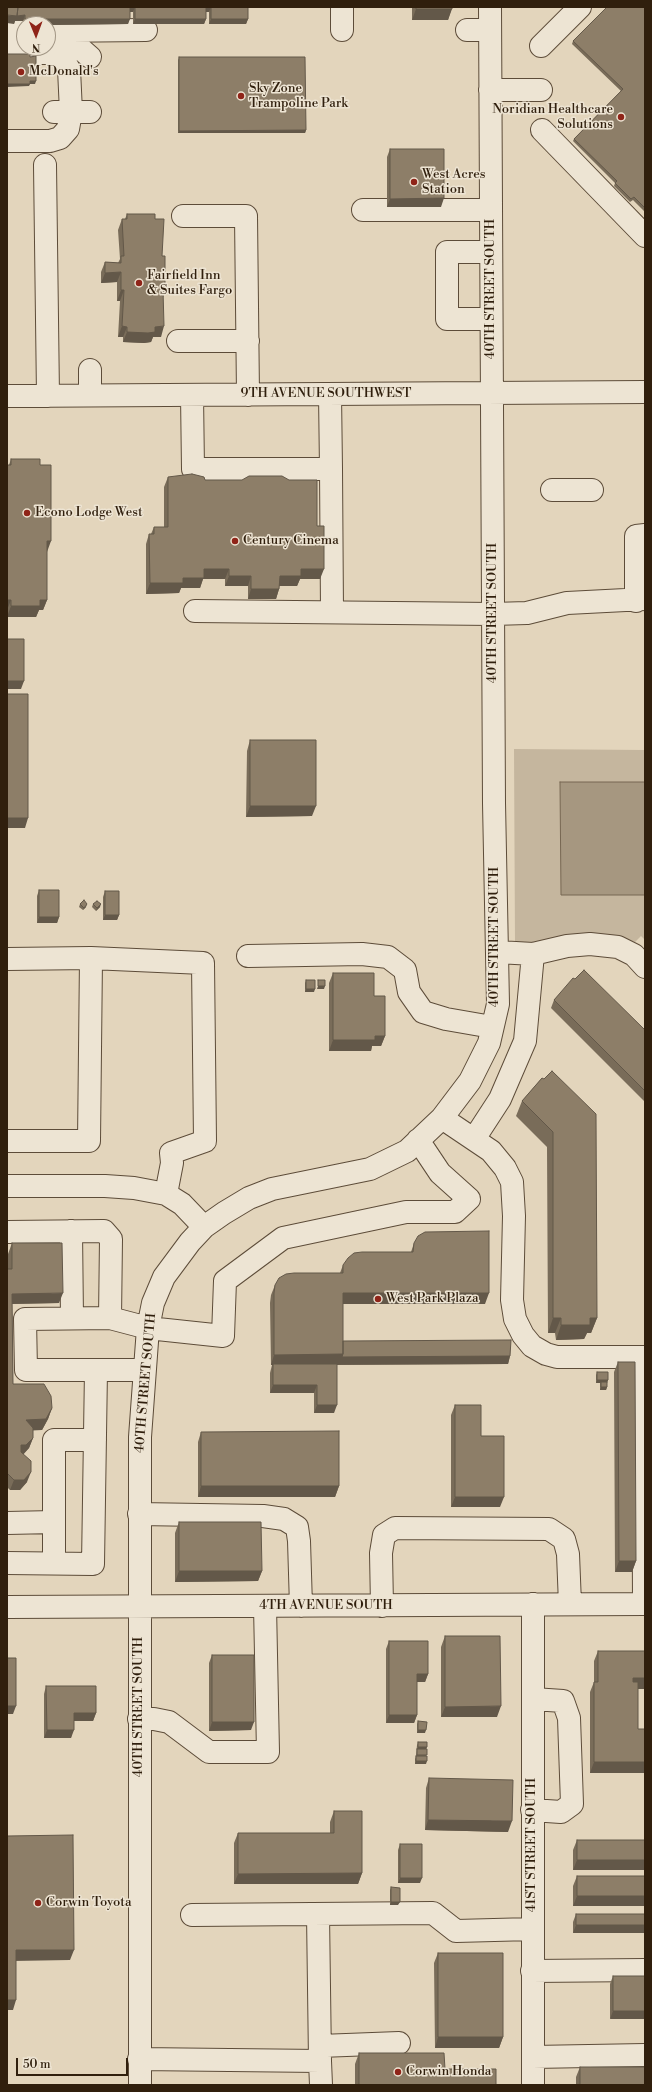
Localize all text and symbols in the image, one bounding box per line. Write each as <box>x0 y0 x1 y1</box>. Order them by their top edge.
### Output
north arrow <box>16 16 56 56</box>
text: N <box>32 40 41 54</box>
place label: McDonald's <box>29 64 99 80</box>
marker: McDonald's <box>16 67 26 77</box>
place label: Sky Zone Trampoline Park <box>249 81 348 112</box>
marker: Sky Zone Trampoline Park <box>236 91 246 101</box>
place label: Noridian Healthcare Solutions <box>492 102 613 133</box>
marker: Noridian Healthcare Solutions <box>616 112 626 122</box>
place label: West Acres Station <box>422 167 485 198</box>
marker: West Acres Station <box>409 177 419 187</box>
street label: 40TH STREET SOUTH <box>483 219 499 359</box>
place label: Fairfield Inn & Suites Fargo <box>147 268 232 299</box>
marker: Fairfield Inn & Suites Fargo <box>134 278 144 288</box>
street label: 9TH AVENUE SOUTHWEST <box>241 386 411 402</box>
place label: Econo Lodge West <box>35 505 143 521</box>
marker: Econo Lodge West <box>22 508 32 518</box>
place label: Century Cinema <box>243 533 339 549</box>
marker: Century Cinema <box>230 536 240 546</box>
street label: 40TH STREET SOUTH <box>485 543 501 683</box>
street label: 40TH STREET SOUTH <box>487 867 503 1007</box>
place label: West Park Plaza <box>386 1291 478 1307</box>
marker: West Park Plaza <box>373 1294 383 1304</box>
street label: 40TH STREET SOUTH <box>132 1312 160 1454</box>
street label: 4TH AVENUE SOUTH <box>259 1598 393 1614</box>
street label: 40TH STREET SOUTH <box>131 1637 147 1777</box>
street label: 41ST STREET SOUTH <box>524 1778 540 1912</box>
place label: Corwin Toyota <box>46 1895 132 1911</box>
marker: Corwin Toyota <box>33 1898 43 1908</box>
scale bar <box>18 2050 130 2076</box>
text: 50 m <box>23 2057 51 2072</box>
place label: Corwin Honda <box>406 2064 491 2080</box>
marker: Corwin Honda <box>393 2067 403 2077</box>

